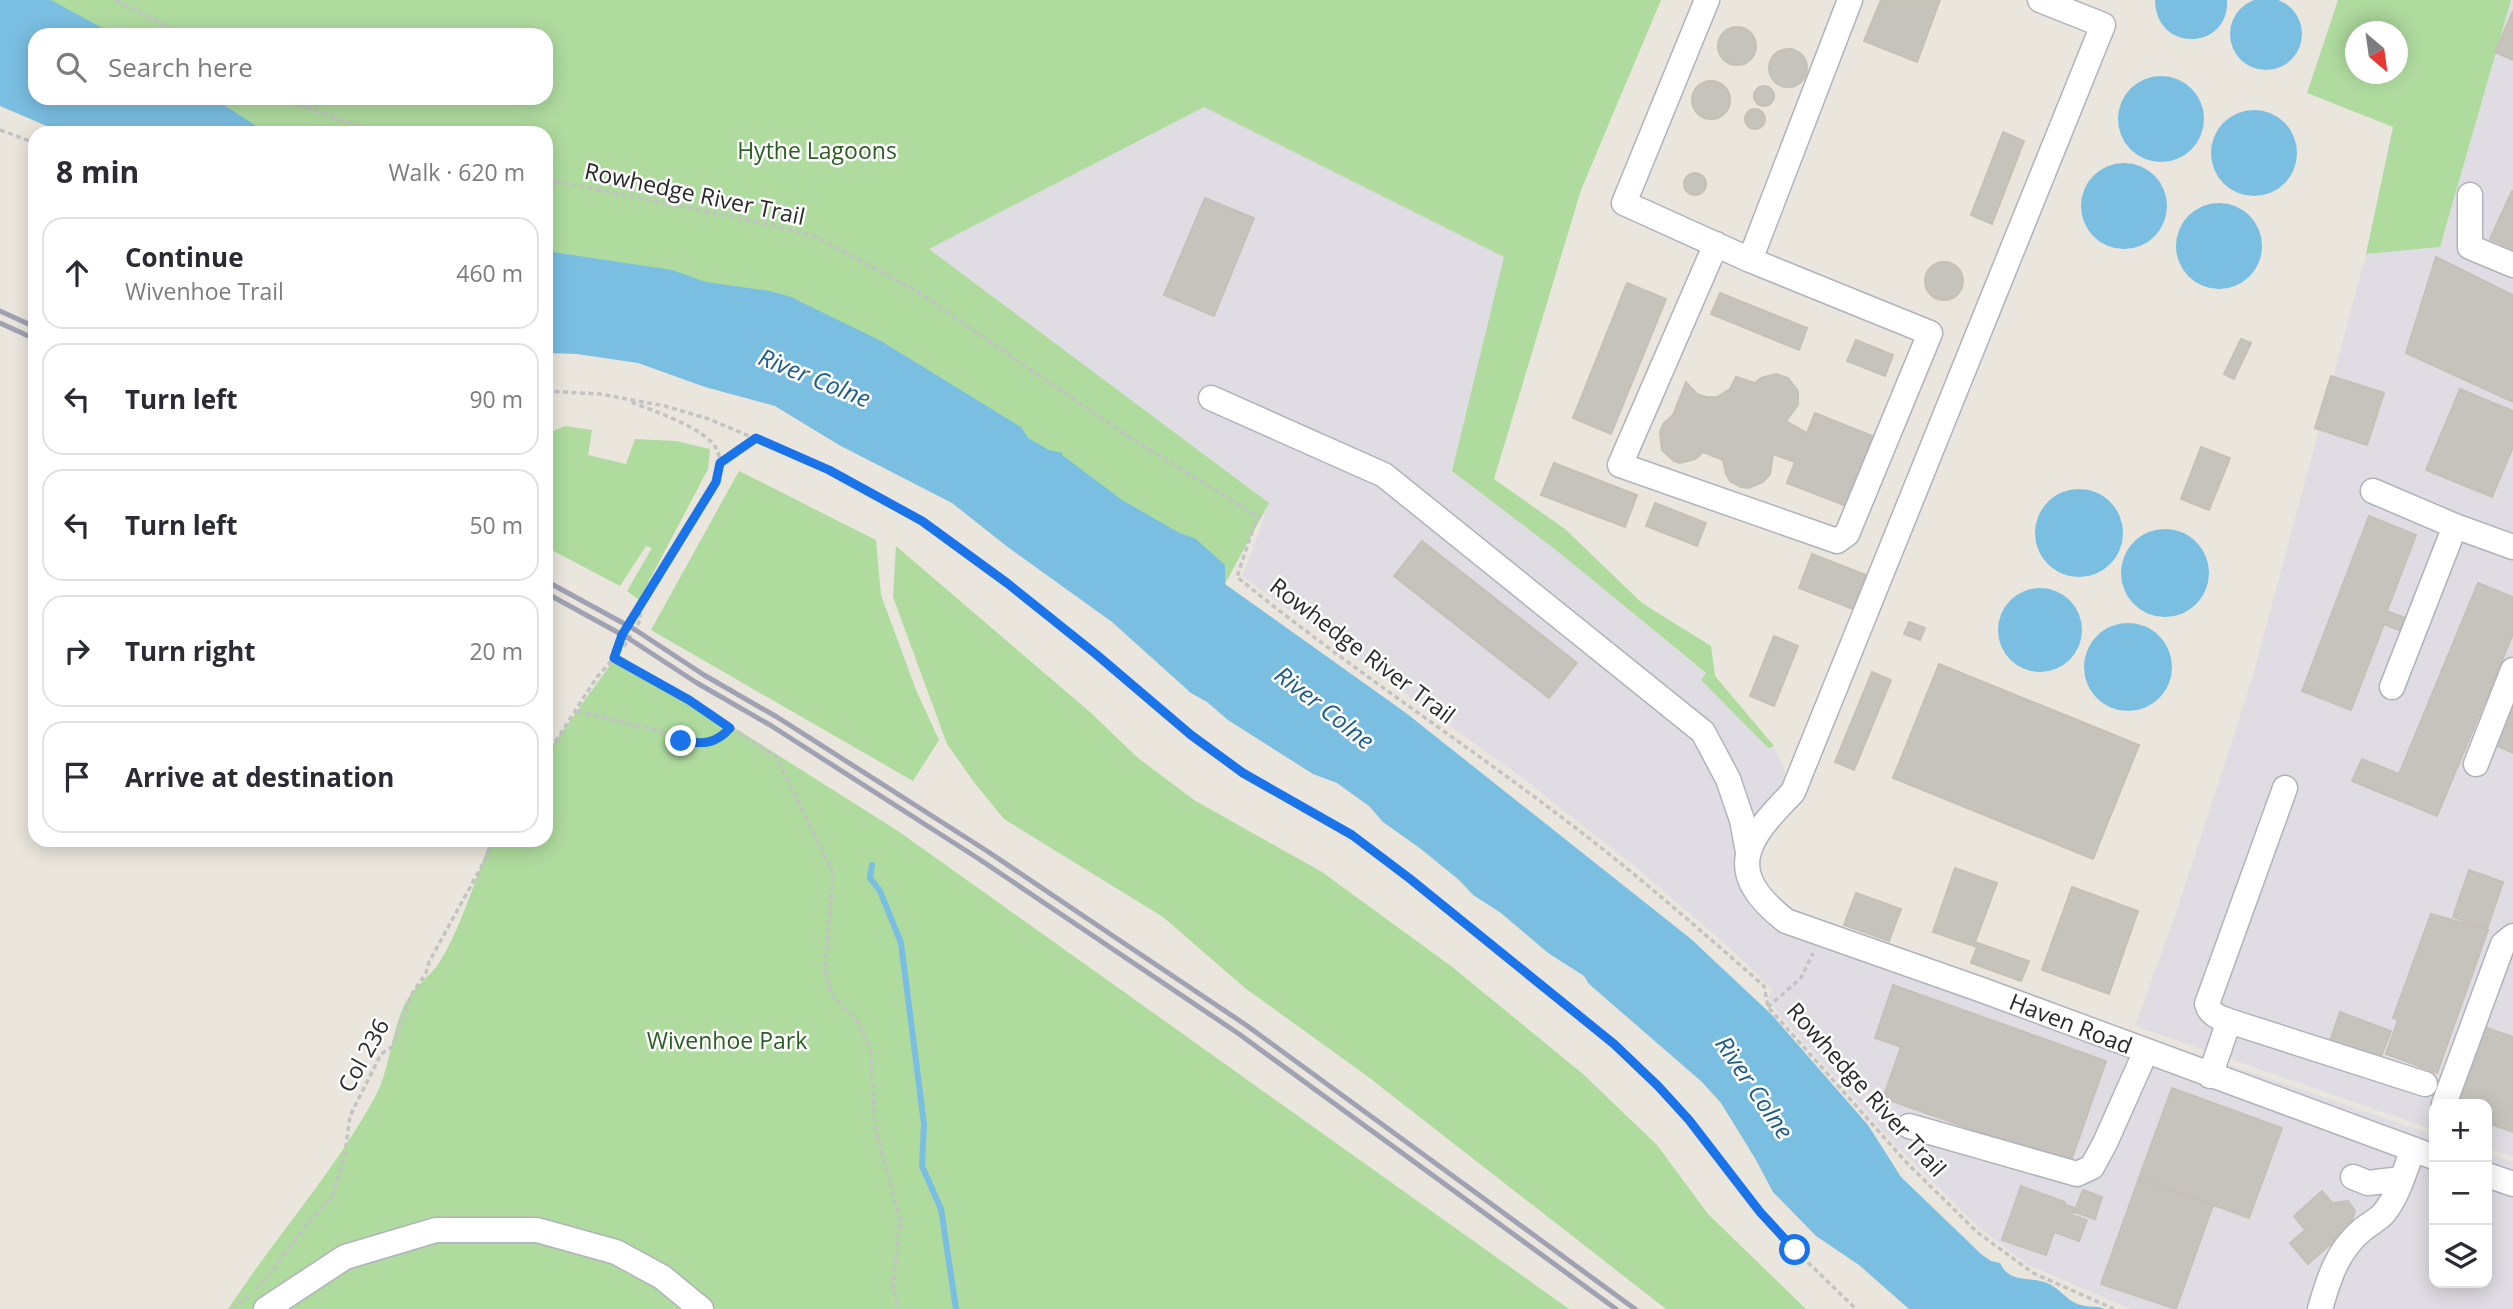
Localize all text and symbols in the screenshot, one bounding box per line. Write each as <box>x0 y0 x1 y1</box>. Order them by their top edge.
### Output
north arrow <box>2345 21 2408 84</box>
search box <box>28 28 553 105</box>
icon: search <box>52 48 90 86</box>
text: Search here <box>108 49 253 85</box>
park label: Hythe Lagoons <box>737 134 897 166</box>
text: 8 min <box>56 151 139 192</box>
street label: Rowhedge River Trail <box>582 154 808 232</box>
text: Walk · 620 m <box>388 156 525 188</box>
text: Continue <box>125 239 244 275</box>
icon: ahead <box>58 254 96 292</box>
text: 460 m <box>456 257 523 289</box>
text: Wivenhoe Trail <box>125 275 284 307</box>
water label: River Colne <box>754 340 876 414</box>
icon: left <box>58 380 96 418</box>
text: Turn left <box>125 381 237 417</box>
text: 90 m <box>469 383 523 415</box>
icon: left <box>58 506 96 544</box>
text: Turn left <box>125 507 237 543</box>
text: 50 m <box>469 509 523 541</box>
street label: Rowhedge River Trail <box>1264 570 1462 730</box>
icon: right <box>58 632 96 670</box>
text: Turn right <box>125 633 256 669</box>
text: 20 m <box>469 635 523 667</box>
water label: River Colne <box>1268 658 1382 756</box>
route end <box>665 725 696 756</box>
icon: arrive <box>58 758 96 796</box>
text: Arrive at destination <box>125 759 394 795</box>
street label: Haven Road <box>2005 985 2137 1061</box>
street label: Rowhedge River Trail <box>1780 995 1954 1183</box>
street label: Col 236 <box>330 1012 396 1098</box>
park label: Wivenhoe Park <box>647 1024 807 1056</box>
water label: River Colne <box>1708 1029 1802 1145</box>
map controls <box>2429 1099 2492 1288</box>
button: + <box>2429 1099 2492 1162</box>
button: − <box>2429 1162 2492 1225</box>
button: layers <box>2429 1225 2492 1288</box>
route start <box>1779 1234 1810 1265</box>

